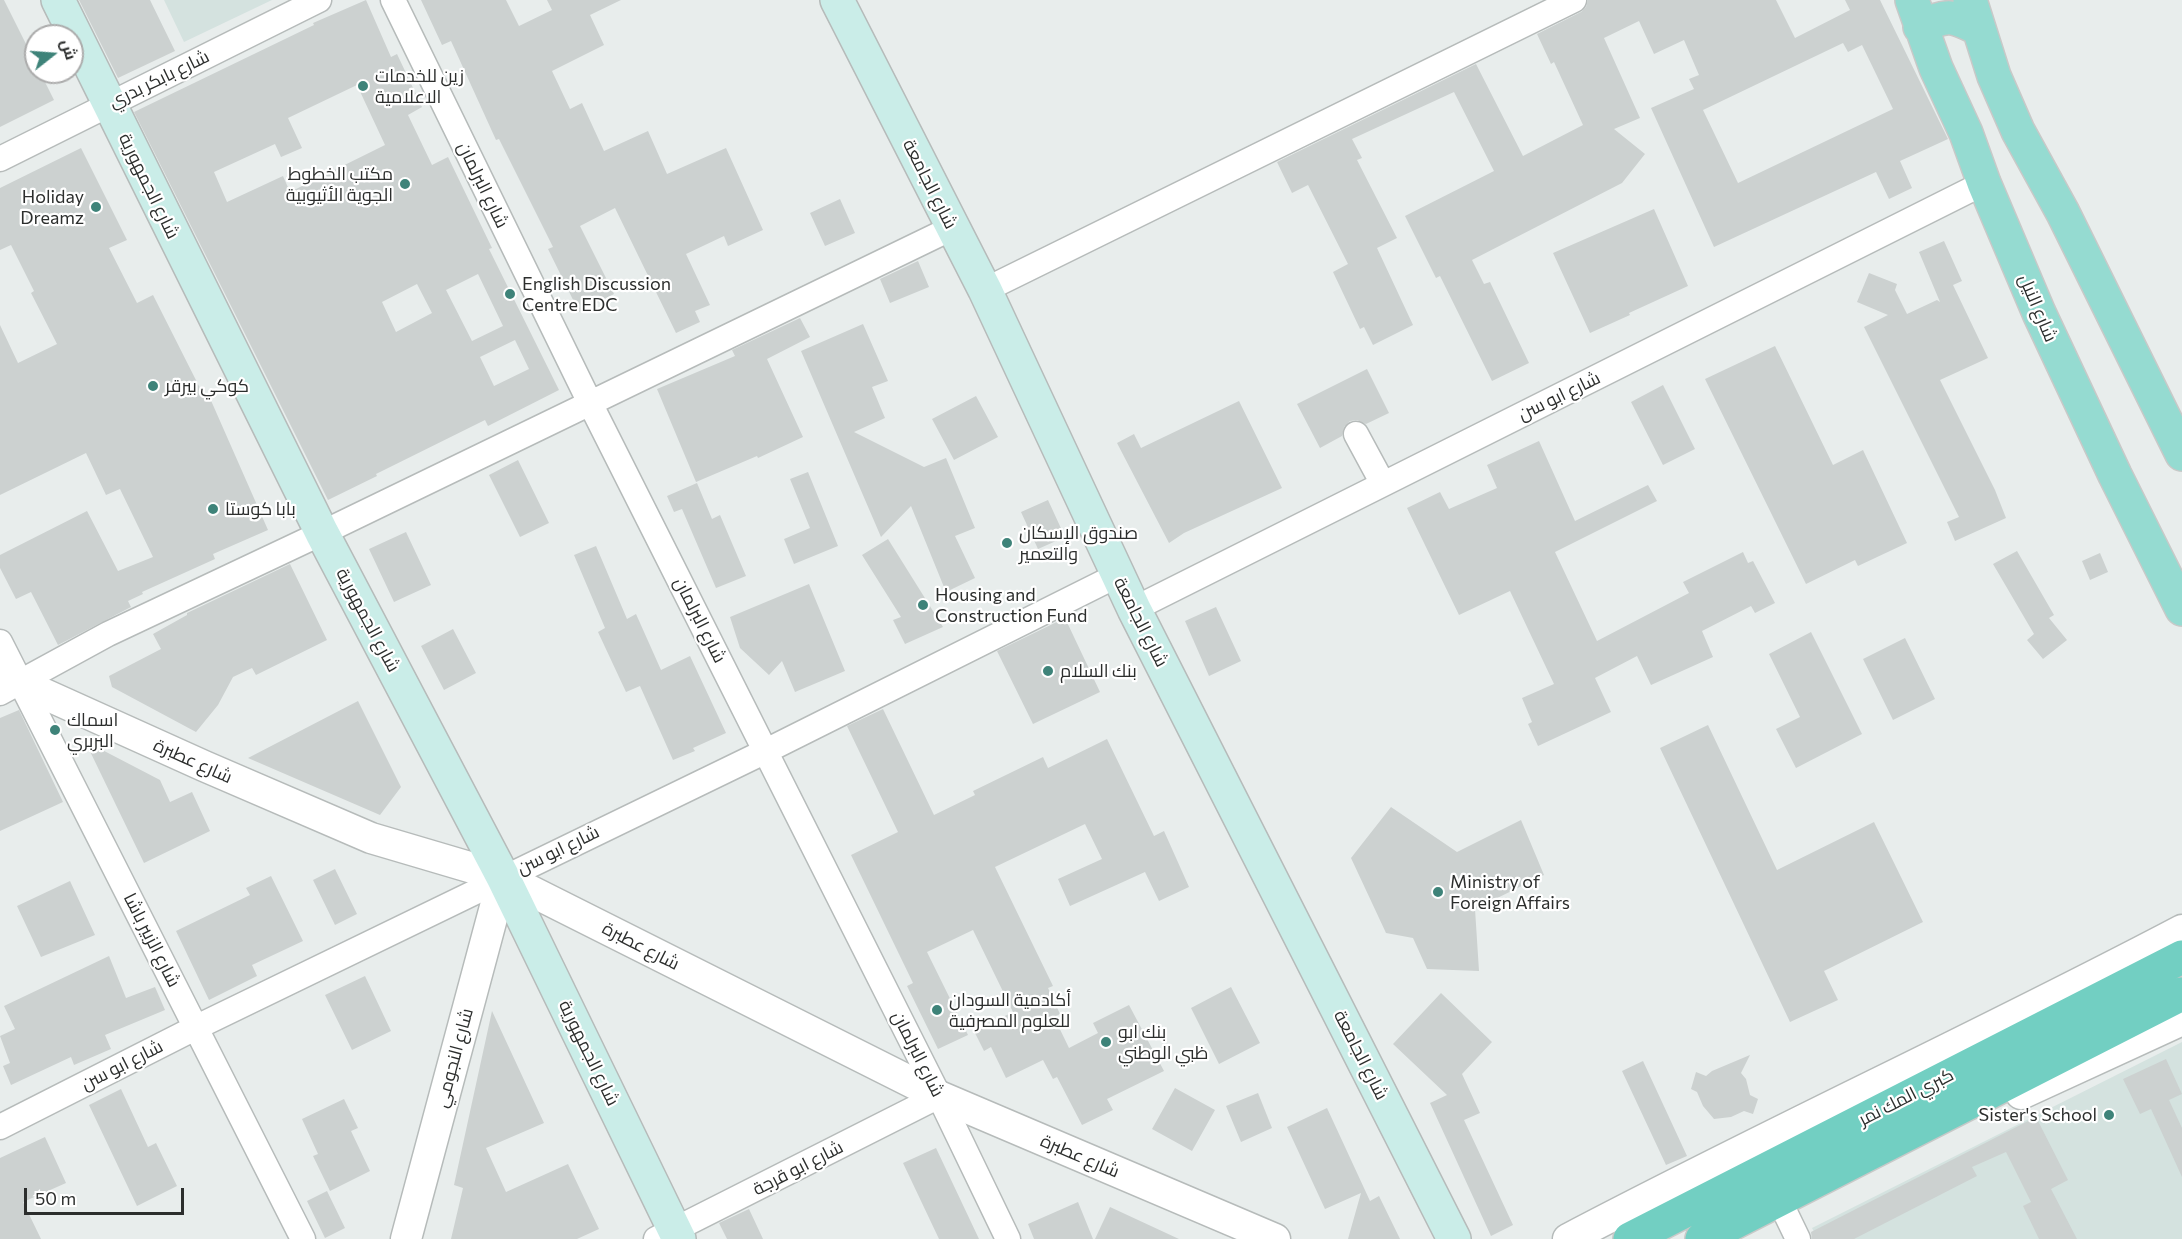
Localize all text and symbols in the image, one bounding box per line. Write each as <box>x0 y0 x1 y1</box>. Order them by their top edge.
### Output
north arrow <box>24 24 84 84</box>
text: ش <box>58 37 82 62</box>
street label: شارع بابكر بدري <box>105 45 213 113</box>
place label: زين للخدمات الاعلامية <box>375 65 464 107</box>
marker: زين للخدمات الاعلامية <box>356 79 370 93</box>
street label: شارع الجمهورية <box>114 130 184 242</box>
street label: شارع الجامعة <box>898 136 962 232</box>
street label: شارع البرلمان <box>453 138 513 232</box>
place label: مكتب الخطوط الجوية الأثيوبية <box>286 163 393 206</box>
marker: مكتب الخطوط الجوية الأثيوبية <box>398 177 412 191</box>
place label: Holiday Dreamz <box>20 186 84 228</box>
marker: Holiday Dreamz <box>89 200 103 214</box>
street label: شارع النيل <box>2014 271 2062 345</box>
place label: English Discussion Centre EDC <box>522 273 671 316</box>
marker: English Discussion Centre EDC <box>503 287 517 301</box>
street label: شارع ابو سن <box>1514 367 1604 425</box>
place label: كوكي بيرقر <box>165 375 249 397</box>
marker: كوكي بيرقر <box>146 379 160 393</box>
place label: بابا كوستا <box>225 498 296 520</box>
marker: بابا كوستا <box>206 502 220 516</box>
place label: صندوق الإسكان والتعمير <box>1019 522 1138 564</box>
marker: صندوق الإسكان والتعمير <box>1000 536 1014 550</box>
street label: شارع الجمهورية <box>332 564 404 676</box>
street label: شارع البرلمان <box>669 574 731 666</box>
street label: شارع الجامعة <box>1109 574 1173 670</box>
place label: Housing and Construction Fund <box>935 584 1087 626</box>
marker: Housing and Construction Fund <box>916 598 930 612</box>
place label: بنك السلام <box>1060 660 1137 682</box>
marker: بنك السلام <box>1041 664 1055 678</box>
place label: اسماك البربري <box>67 709 118 752</box>
marker: اسماك البربري <box>48 723 62 737</box>
street label: شارع عطبرة <box>150 734 236 788</box>
street label: شارع ابو سن <box>513 821 603 879</box>
place label: Ministry of Foreign Affairs <box>1450 871 1570 914</box>
marker: Ministry of Foreign Affairs <box>1431 885 1445 899</box>
street label: شارع الزبير باشا <box>119 889 185 991</box>
street label: شارع عطبرة <box>599 917 683 975</box>
place label: أكادمية السودان للعلوم المصرفية <box>949 989 1071 1032</box>
street label: شارع الجمهورية <box>554 997 624 1109</box>
marker: أكادمية السودان للعلوم المصرفية <box>930 1003 944 1017</box>
street label: شارع النجومي <box>430 1006 478 1110</box>
street label: شارع الجامعة <box>1329 1007 1393 1103</box>
street label: شارع البرلمان <box>887 1008 949 1100</box>
place label: بنك ابو ظبي الوطني <box>1118 1021 1208 1064</box>
street label: شارع ابو سن <box>77 1035 167 1095</box>
marker: بنك ابو ظبي الوطني <box>1099 1035 1113 1049</box>
street label: كبري المك نمر <box>1855 1064 1957 1130</box>
place label: Sister's School <box>1979 1104 2097 1126</box>
marker: Sister's School <box>2102 1108 2116 1122</box>
street label: شارع عطبرة <box>1037 1130 1123 1182</box>
street label: شارع ابو قرجة <box>749 1136 847 1200</box>
scale bar <box>27 1176 188 1214</box>
text: 50 m <box>35 1187 76 1209</box>

